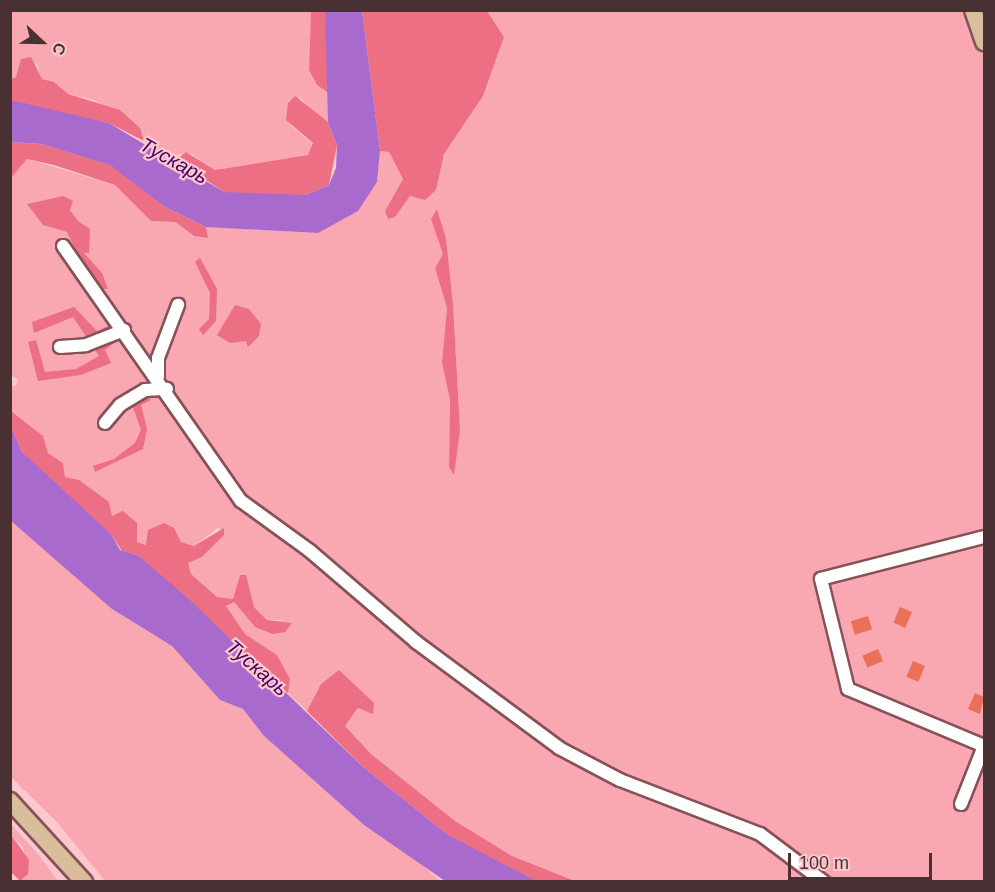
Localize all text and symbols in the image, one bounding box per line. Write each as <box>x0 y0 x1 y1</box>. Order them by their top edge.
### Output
north arrow <box>12 12 72 72</box>
text: С <box>49 40 69 57</box>
water label: Тускарь <box>136 133 212 189</box>
water label: Тускарь <box>221 635 293 701</box>
scale bar <box>791 841 935 879</box>
text: 100 m <box>799 853 849 873</box>

